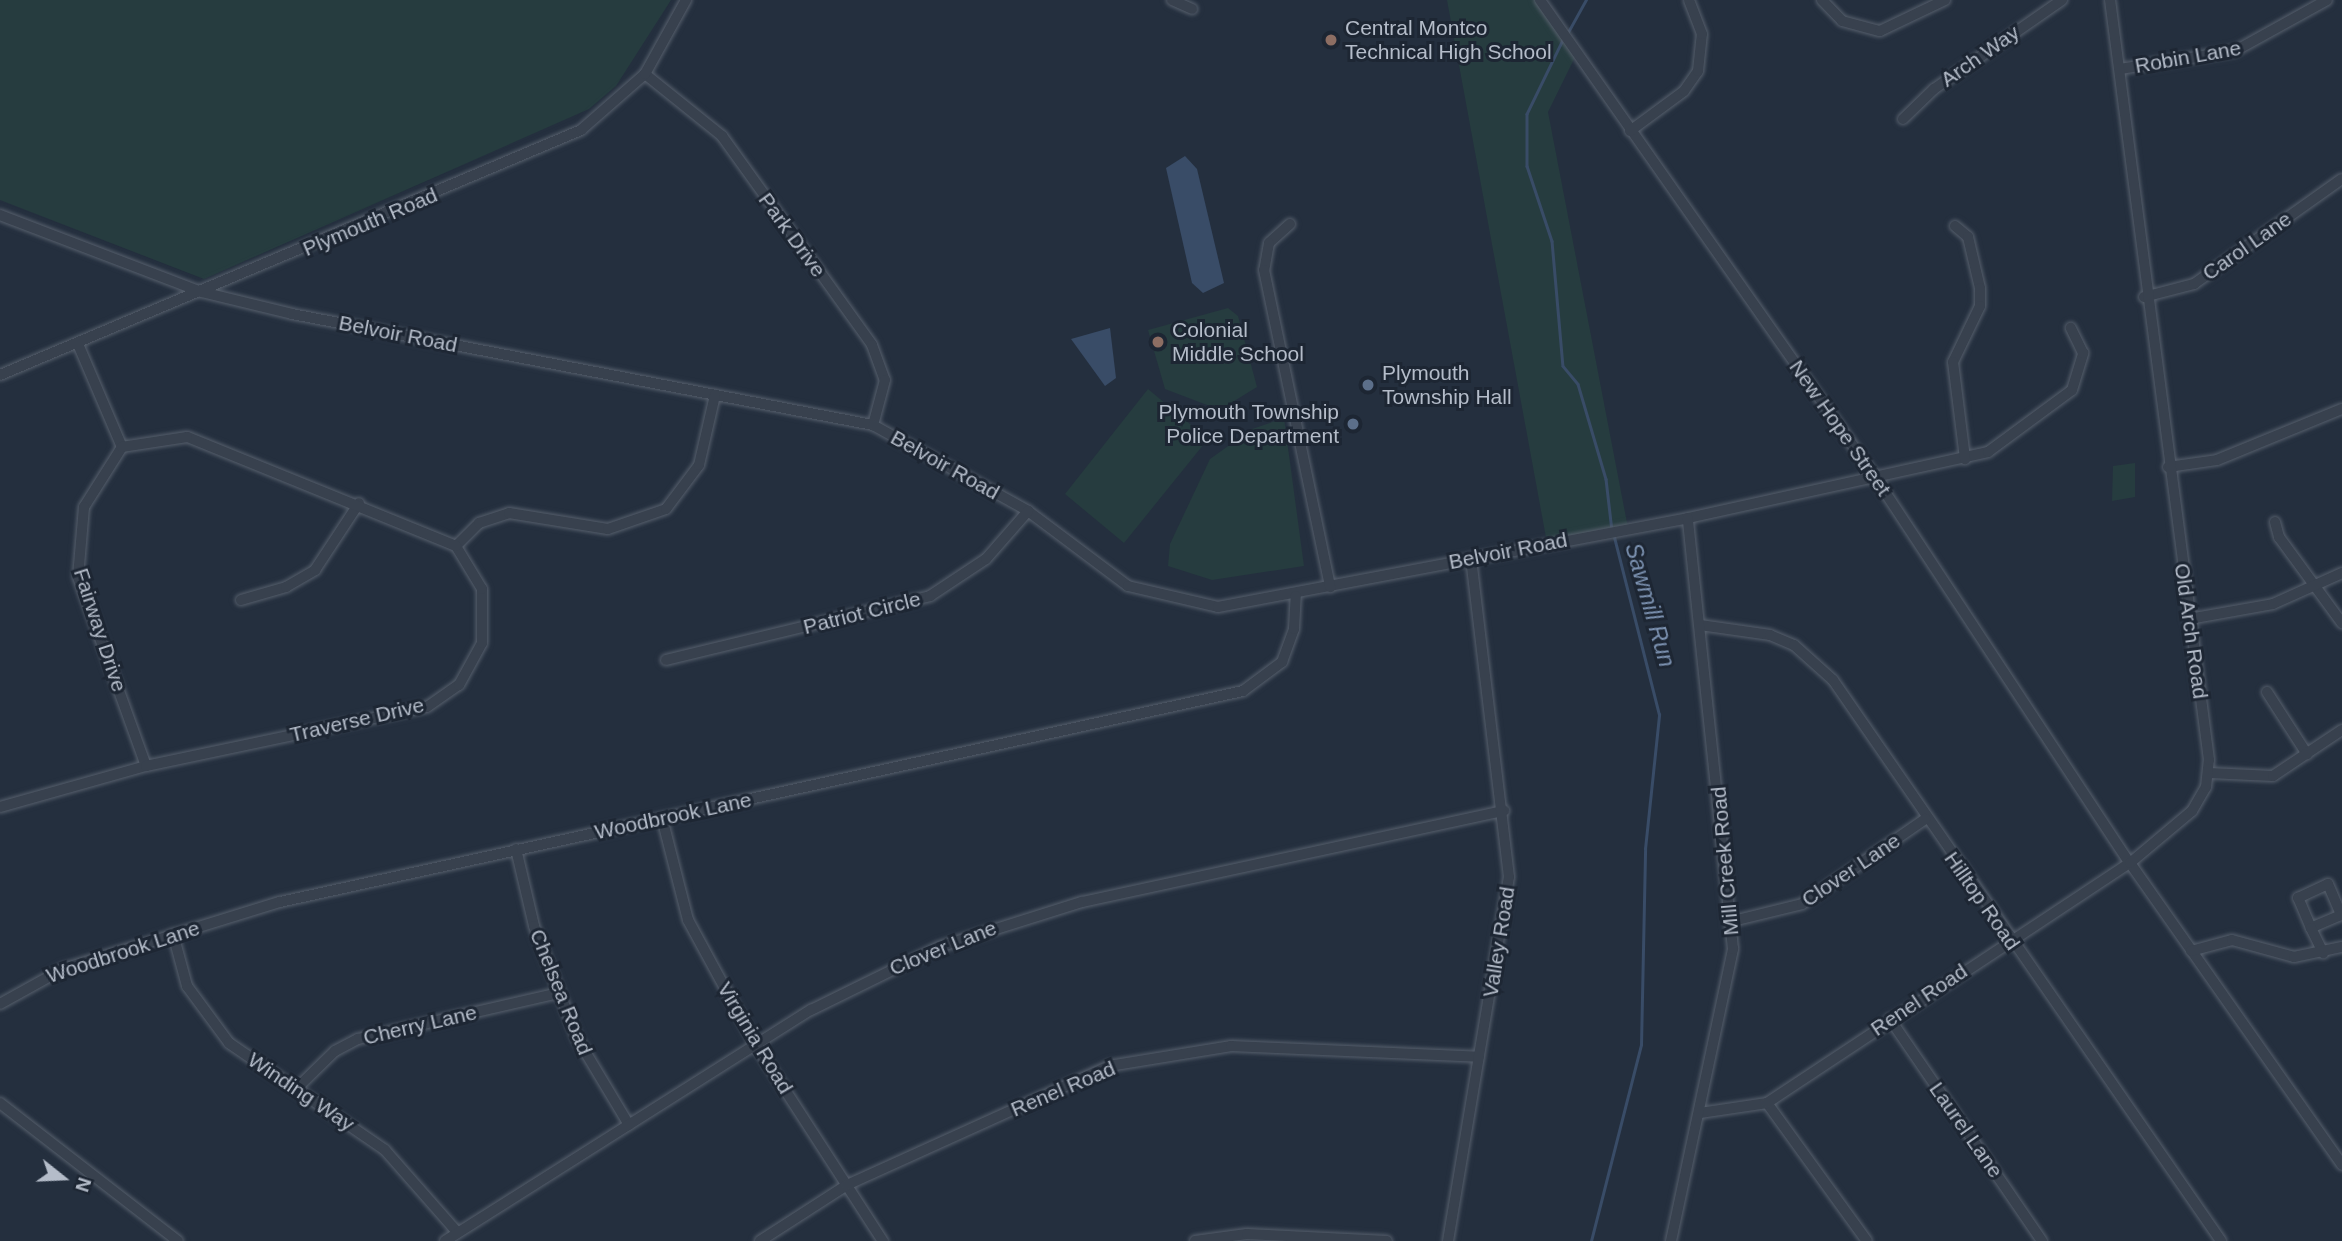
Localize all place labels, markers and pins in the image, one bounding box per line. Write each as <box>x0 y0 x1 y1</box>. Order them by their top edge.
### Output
place label: Central Montco Technical High School <box>1345 15 1552 65</box>
marker: Central Montco Technical High School <box>1323 32 1339 48</box>
place label: Colonial Middle School <box>1172 317 1304 367</box>
marker: Colonial Middle School <box>1150 334 1166 350</box>
place label: Plymouth Township Hall <box>1382 360 1512 410</box>
marker: Plymouth Township Hall <box>1360 377 1376 393</box>
place label: Plymouth Township Police Department <box>1158 399 1339 449</box>
marker: Plymouth Township Police Department <box>1345 416 1361 432</box>

